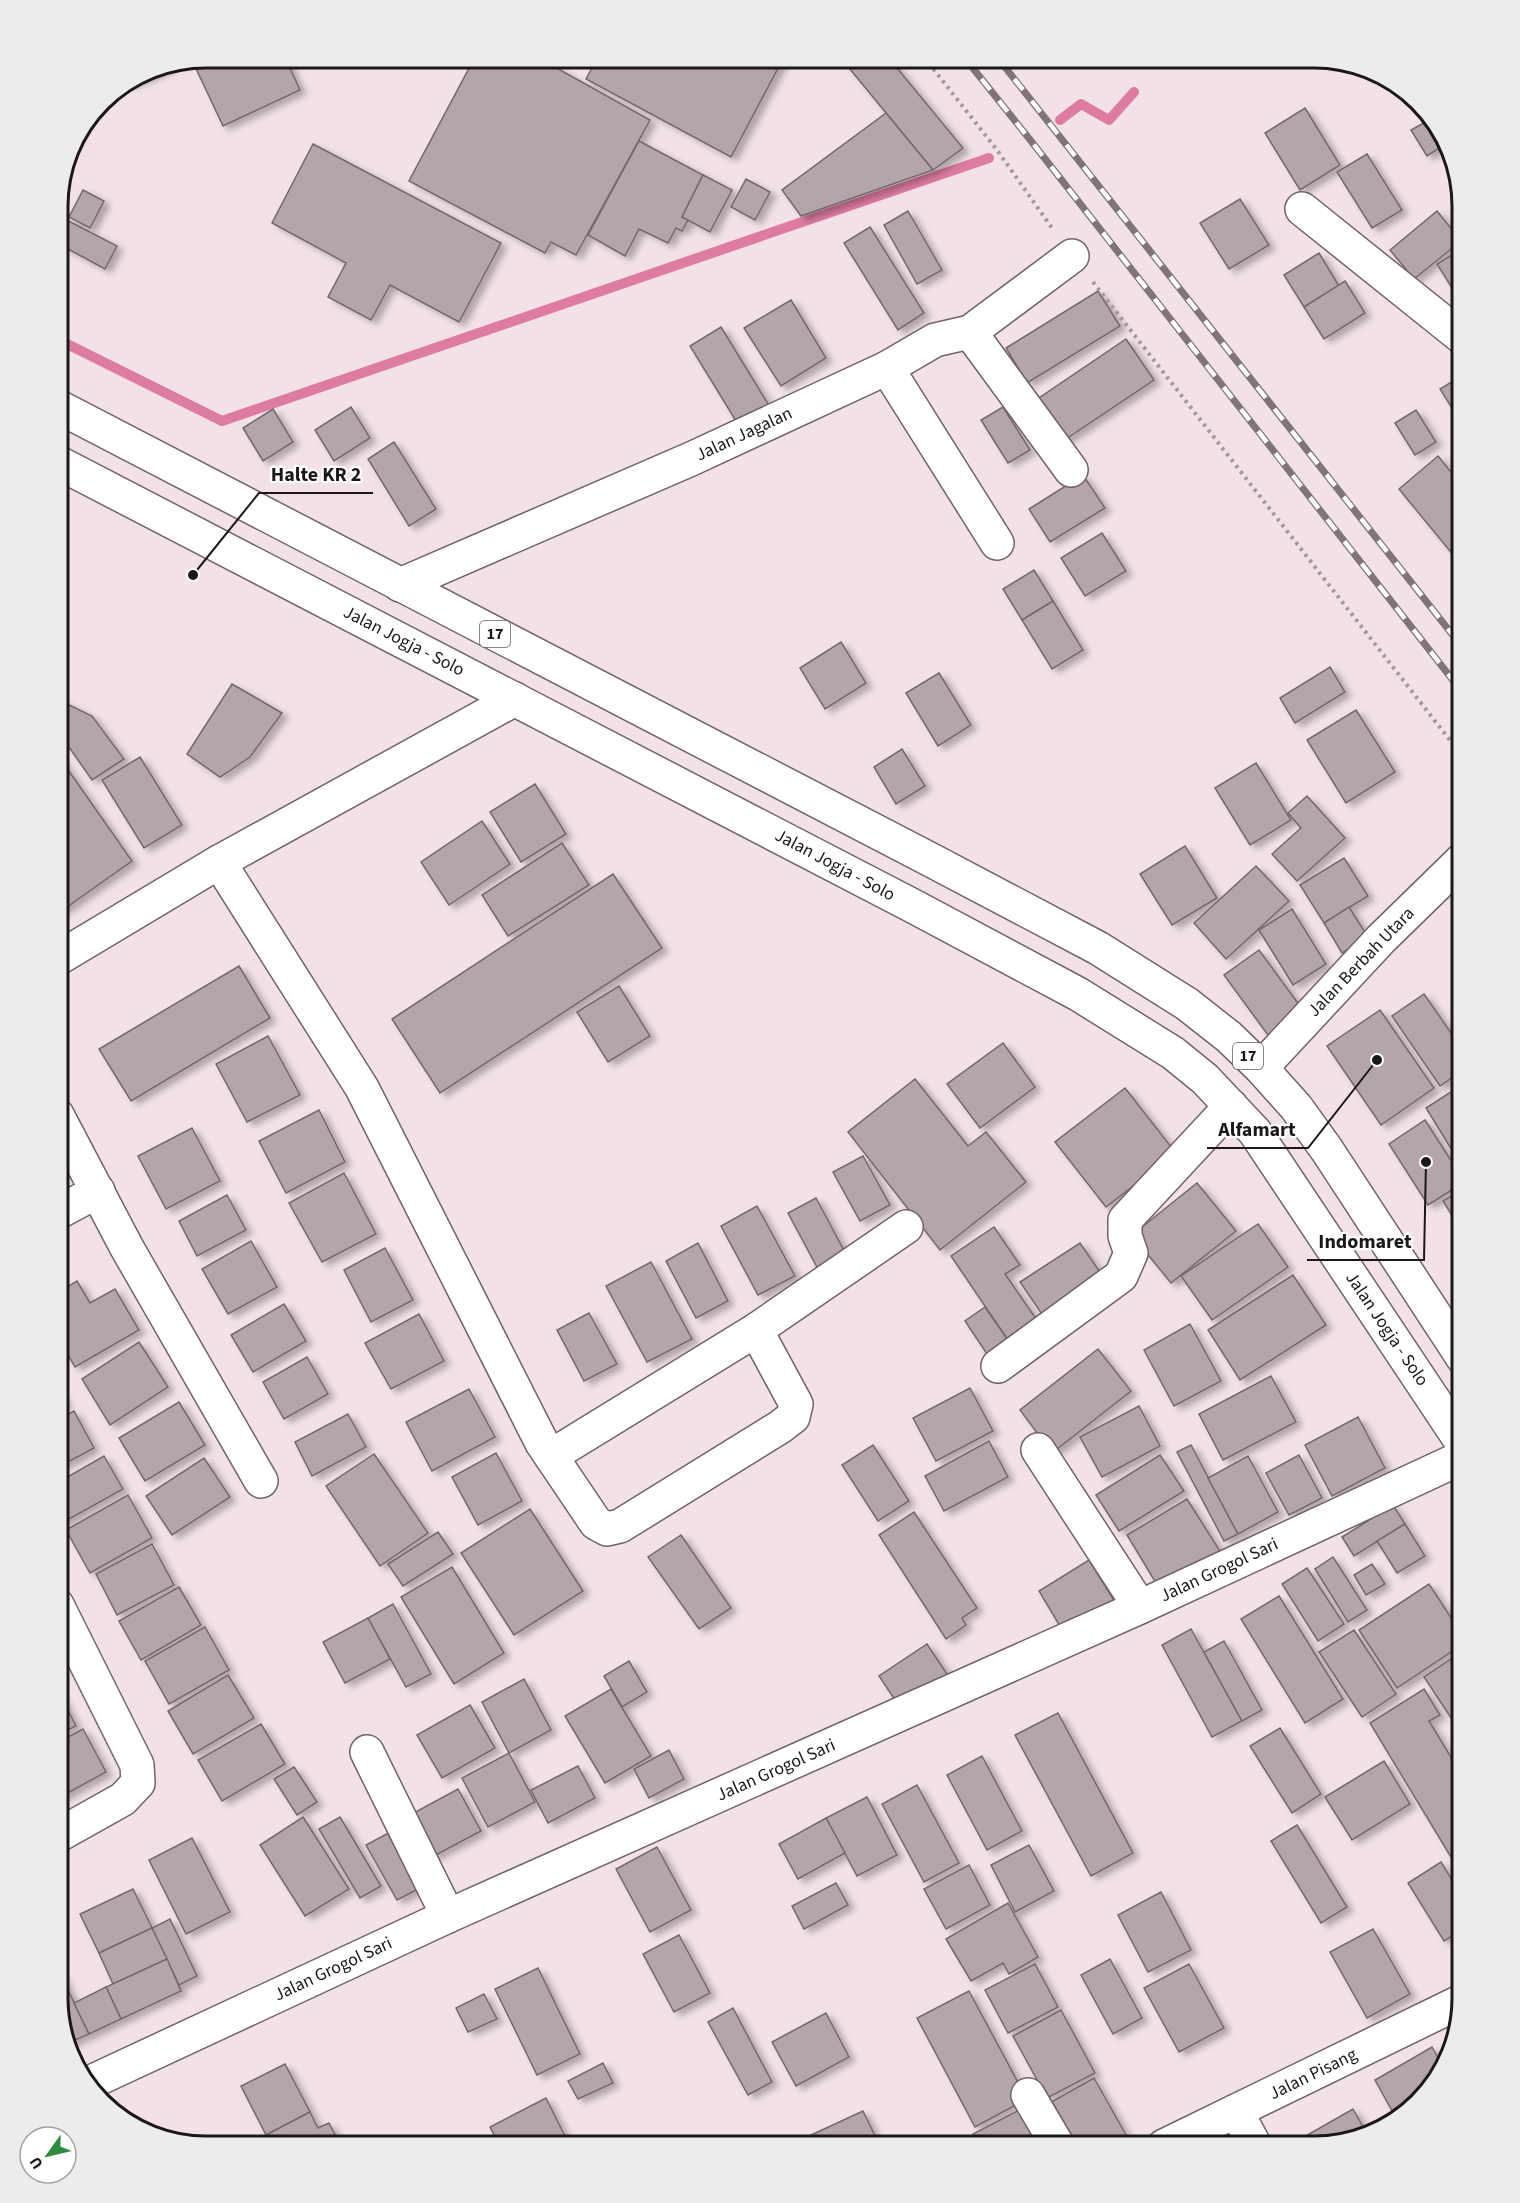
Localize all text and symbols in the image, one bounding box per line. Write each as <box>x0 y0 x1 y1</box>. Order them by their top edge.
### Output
street label: Jalan Jagalan <box>692 401 796 467</box>
callout: Halte KR 2 <box>259 455 373 493</box>
text: Halte KR 2 <box>271 461 361 489</box>
street label: Jalan Jogja - Solo <box>339 600 469 682</box>
road number: 17 <box>480 621 510 647</box>
street label: Jalan Jogja - Solo <box>770 823 900 907</box>
street label: Jalan Berbah Utara <box>1302 902 1420 1022</box>
road number: 17 <box>1233 1043 1263 1069</box>
callout: Alfamart <box>1207 1110 1308 1148</box>
text: Alfamart <box>1217 1116 1296 1144</box>
callout: Indomaret <box>1307 1222 1424 1260</box>
text: Indomaret <box>1318 1228 1412 1256</box>
street label: Jalan Jogja - Solo <box>1339 1267 1435 1391</box>
street label: Jalan Grogol Sari <box>1156 1532 1282 1608</box>
street label: Jalan Grogol Sari <box>713 1733 839 1807</box>
street label: Jalan Grogol Sari <box>270 1931 396 2007</box>
street label: Jalan Pisang <box>1265 2042 1361 2106</box>
north arrow <box>18 2125 78 2185</box>
text: U <box>24 2152 48 2173</box>

